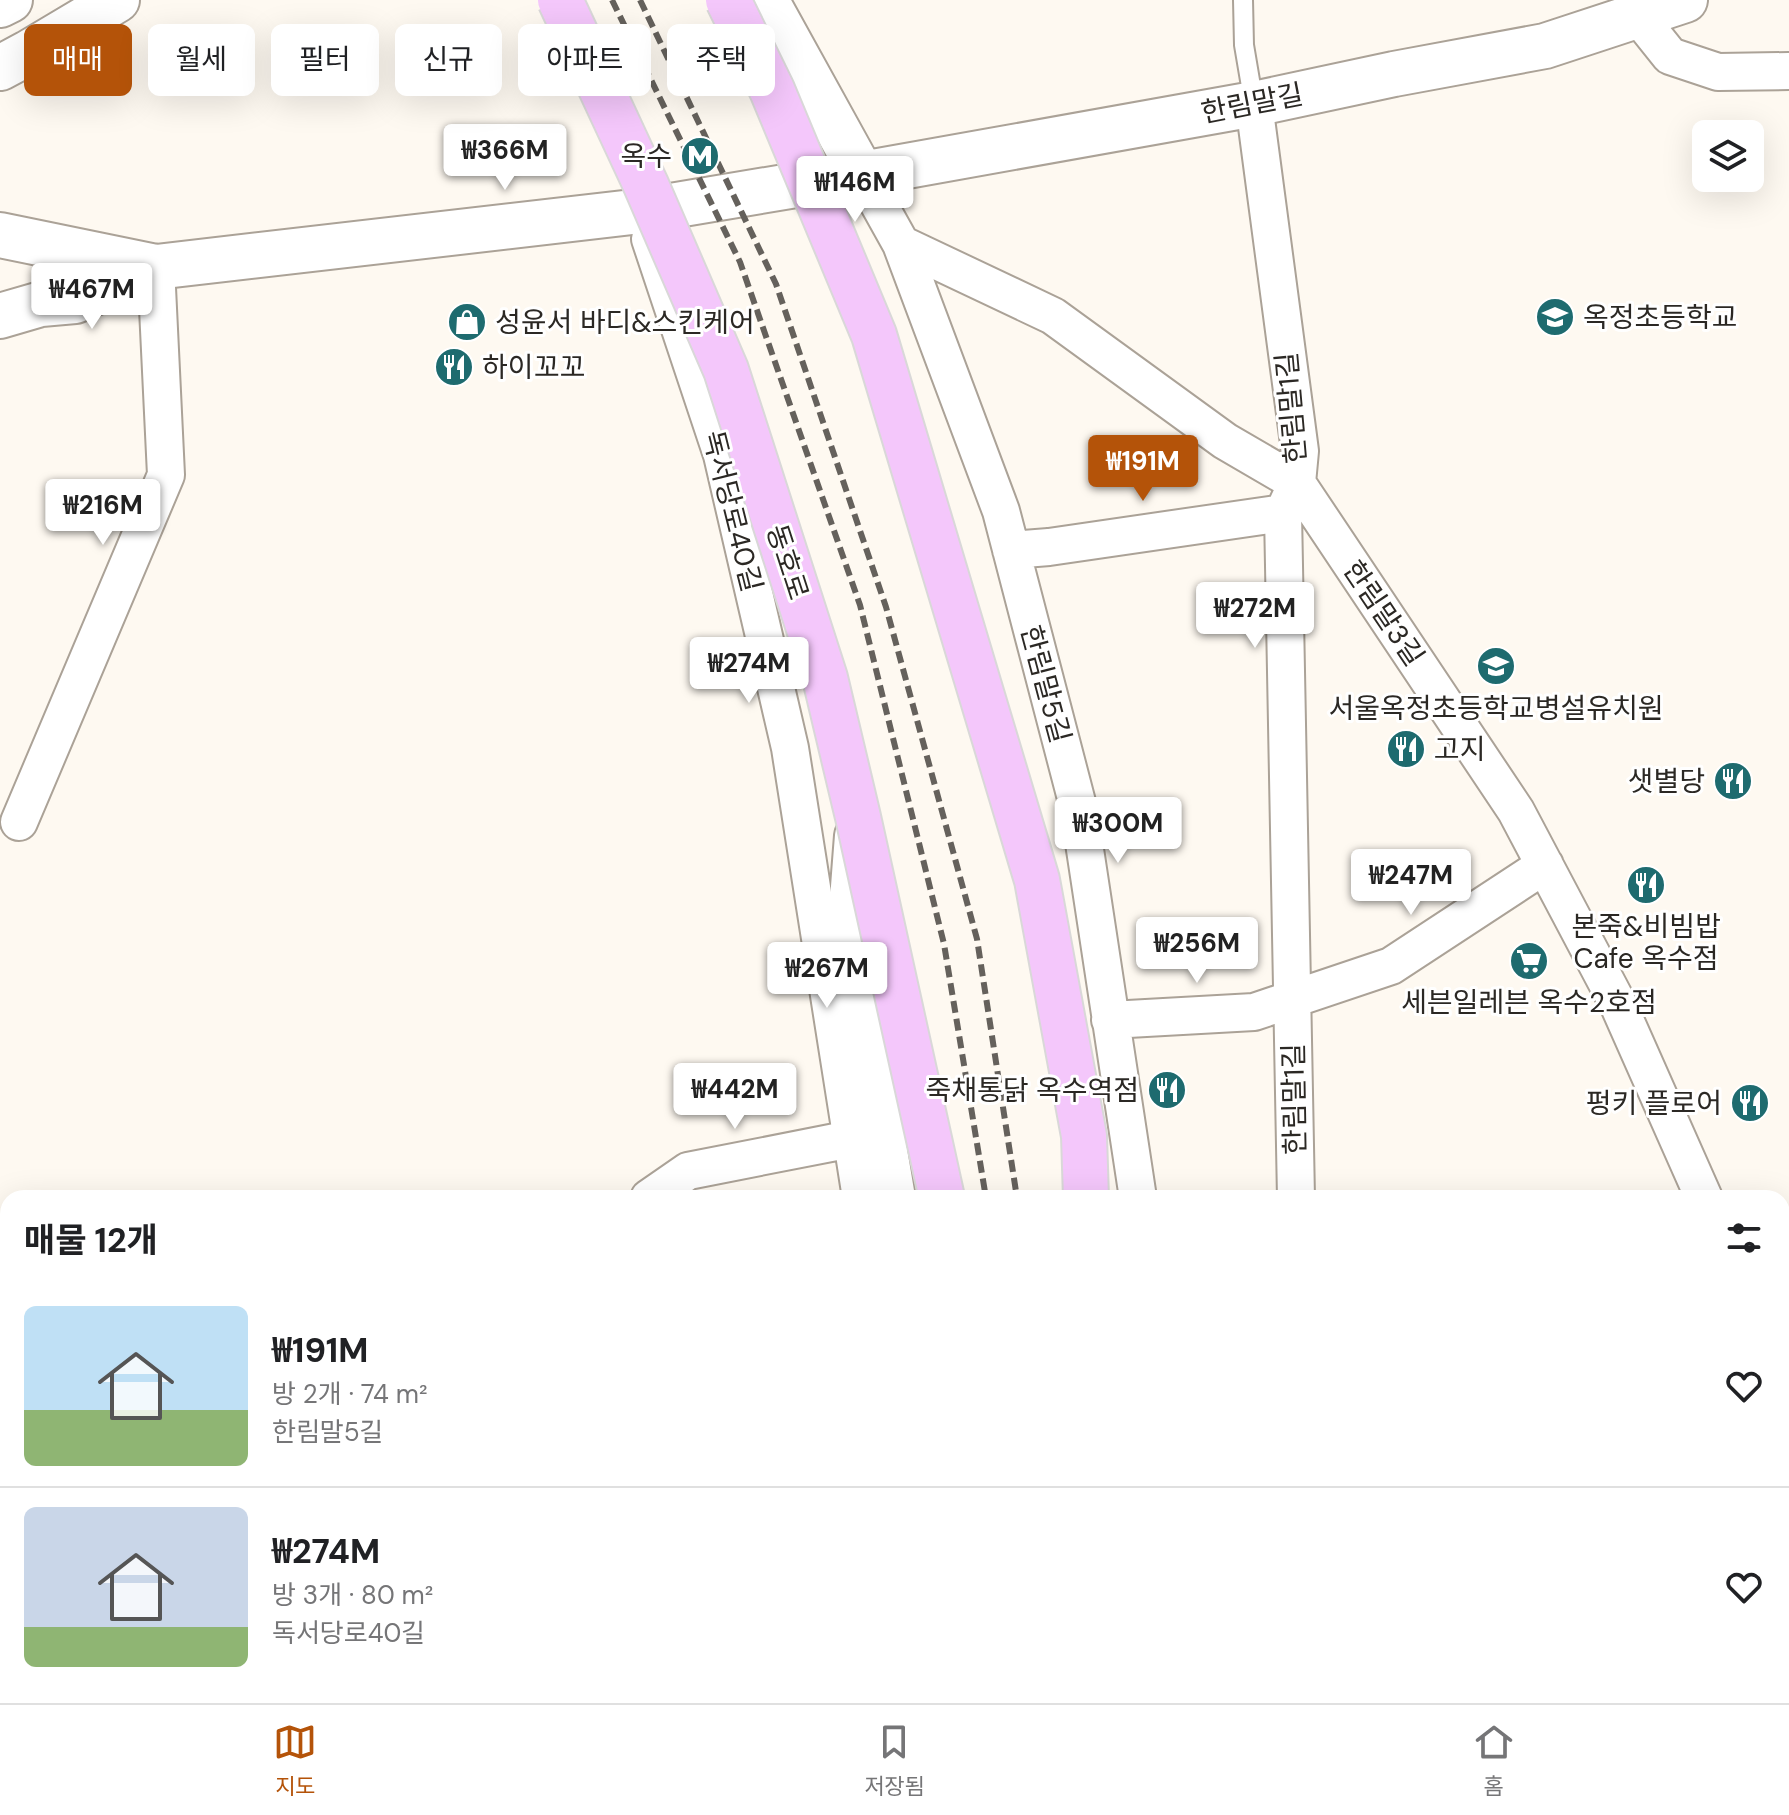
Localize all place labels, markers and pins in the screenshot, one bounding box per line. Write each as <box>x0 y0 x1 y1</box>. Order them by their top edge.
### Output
pin: ₩366M <box>449 124 561 192</box>
metro station icon: 옥수 <box>679 135 721 177</box>
place label: 옥수 <box>620 138 672 175</box>
pin: ₩146M <box>799 156 911 224</box>
pin: ₩467M <box>36 263 148 331</box>
school or university icon: 옥정초등학교 <box>1534 296 1576 338</box>
place label: 옥정초등학교 <box>1583 299 1738 336</box>
shop icon: 성윤서 바디&스킨케어 <box>446 301 488 343</box>
place label: 성윤서 바디&스킨케어 <box>495 304 755 341</box>
restaurant icon: 하이꼬꼬 <box>433 346 475 388</box>
place label: 하이꼬꼬 <box>482 349 585 386</box>
pin: ₩191M <box>1087 435 1199 503</box>
pin: ₩216M <box>47 479 159 547</box>
pin: ₩272M <box>1199 582 1311 650</box>
pin: ₩274M <box>693 637 805 705</box>
school or university icon: 서울옥정초등학교병설유치원 <box>1475 645 1517 687</box>
place label: 서울옥정초등학교병설유치원 <box>1329 690 1663 727</box>
restaurant icon: 고지 <box>1385 728 1427 770</box>
place label: 고지 <box>1434 731 1486 768</box>
restaurant icon: 샛별당 <box>1712 760 1754 802</box>
place label: 샛별당 <box>1628 763 1705 800</box>
pin: ₩300M <box>1062 797 1174 865</box>
pin: ₩247M <box>1355 849 1467 917</box>
restaurant icon: 본죽&비빔밥 Cafe 옥수점 <box>1625 864 1667 906</box>
place label: 본죽&비빔밥 Cafe 옥수점 <box>1571 908 1721 977</box>
pin: ₩256M <box>1141 917 1253 985</box>
supermarket icon: 세븐일레븐 옥수2호점 <box>1508 940 1550 982</box>
pin: ₩267M <box>771 942 883 1010</box>
place label: 세븐일레븐 옥수2호점 <box>1401 984 1657 1021</box>
pin: ₩442M <box>679 1063 791 1131</box>
restaurant icon: 죽채통닭 옥수역점 <box>1146 1069 1188 1111</box>
place label: 죽채통닭 옥수역점 <box>925 1072 1139 1109</box>
restaurant icon: 펑키 플로어 <box>1729 1082 1771 1124</box>
place label: 펑키 플로어 <box>1586 1085 1722 1122</box>

